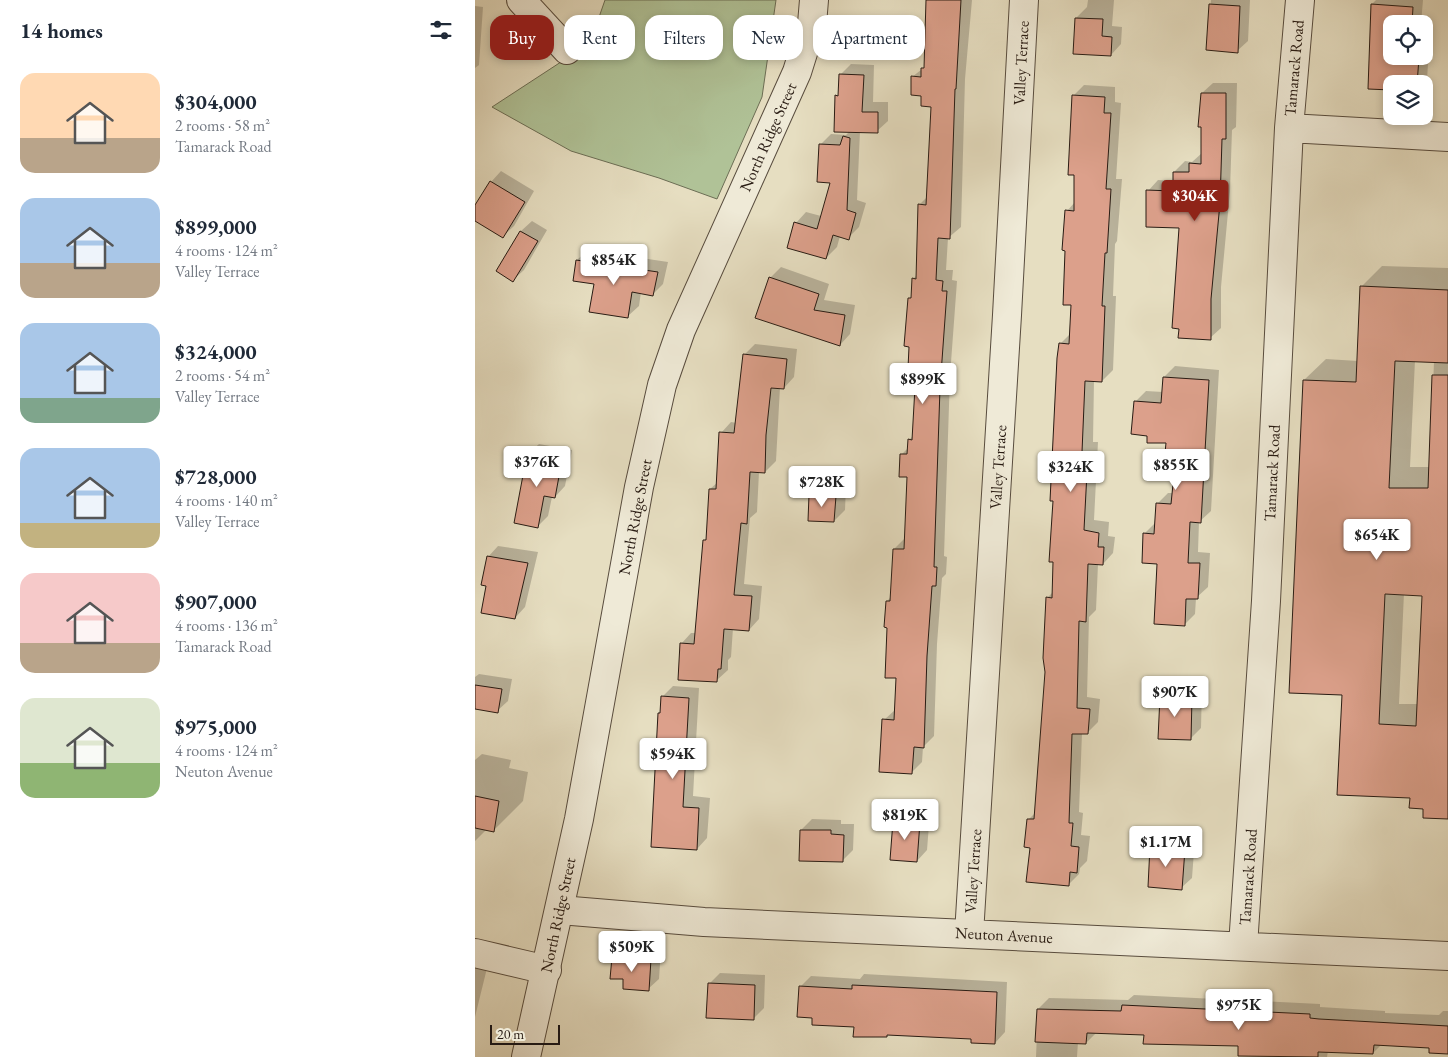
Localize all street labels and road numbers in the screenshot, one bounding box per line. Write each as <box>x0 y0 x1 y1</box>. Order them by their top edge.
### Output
street label: Tamarack Road <box>1279 18 1309 117</box>
street label: Valley Terrace <box>1008 20 1034 106</box>
street label: North Ridge Street <box>735 79 801 195</box>
street label: Tamarack Road <box>1259 423 1285 522</box>
street label: Valley Terrace <box>985 424 1011 510</box>
street label: North Ridge Street <box>613 457 657 577</box>
street label: Tamarack Road <box>1234 827 1262 926</box>
street label: Valley Terrace <box>960 828 986 914</box>
street label: North Ridge Street <box>536 855 580 975</box>
street label: Neuton Avenue <box>955 922 1053 948</box>

